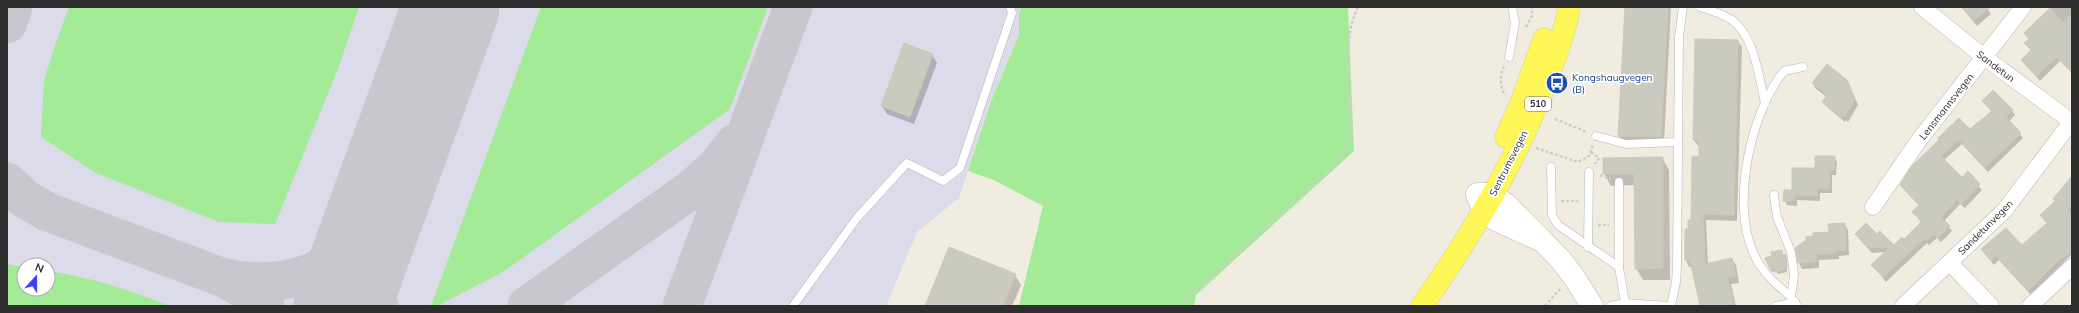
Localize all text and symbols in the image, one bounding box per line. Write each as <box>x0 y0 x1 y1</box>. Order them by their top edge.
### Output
street label: Sandetun <box>1974 48 2018 85</box>
bus stop icon: Kongshaugvegen (B) <box>1544 70 1570 96</box>
street label: Lensmannsvegen <box>1916 70 1977 142</box>
place label: Kongshaugvegen (B) <box>1572 71 1653 96</box>
road number: 510 <box>1525 97 1551 111</box>
street label: Sentrumsvegen <box>1486 128 1531 198</box>
street label: Sandetunvegen <box>1955 197 2016 258</box>
north arrow <box>16 257 56 297</box>
text: N <box>33 260 46 276</box>

